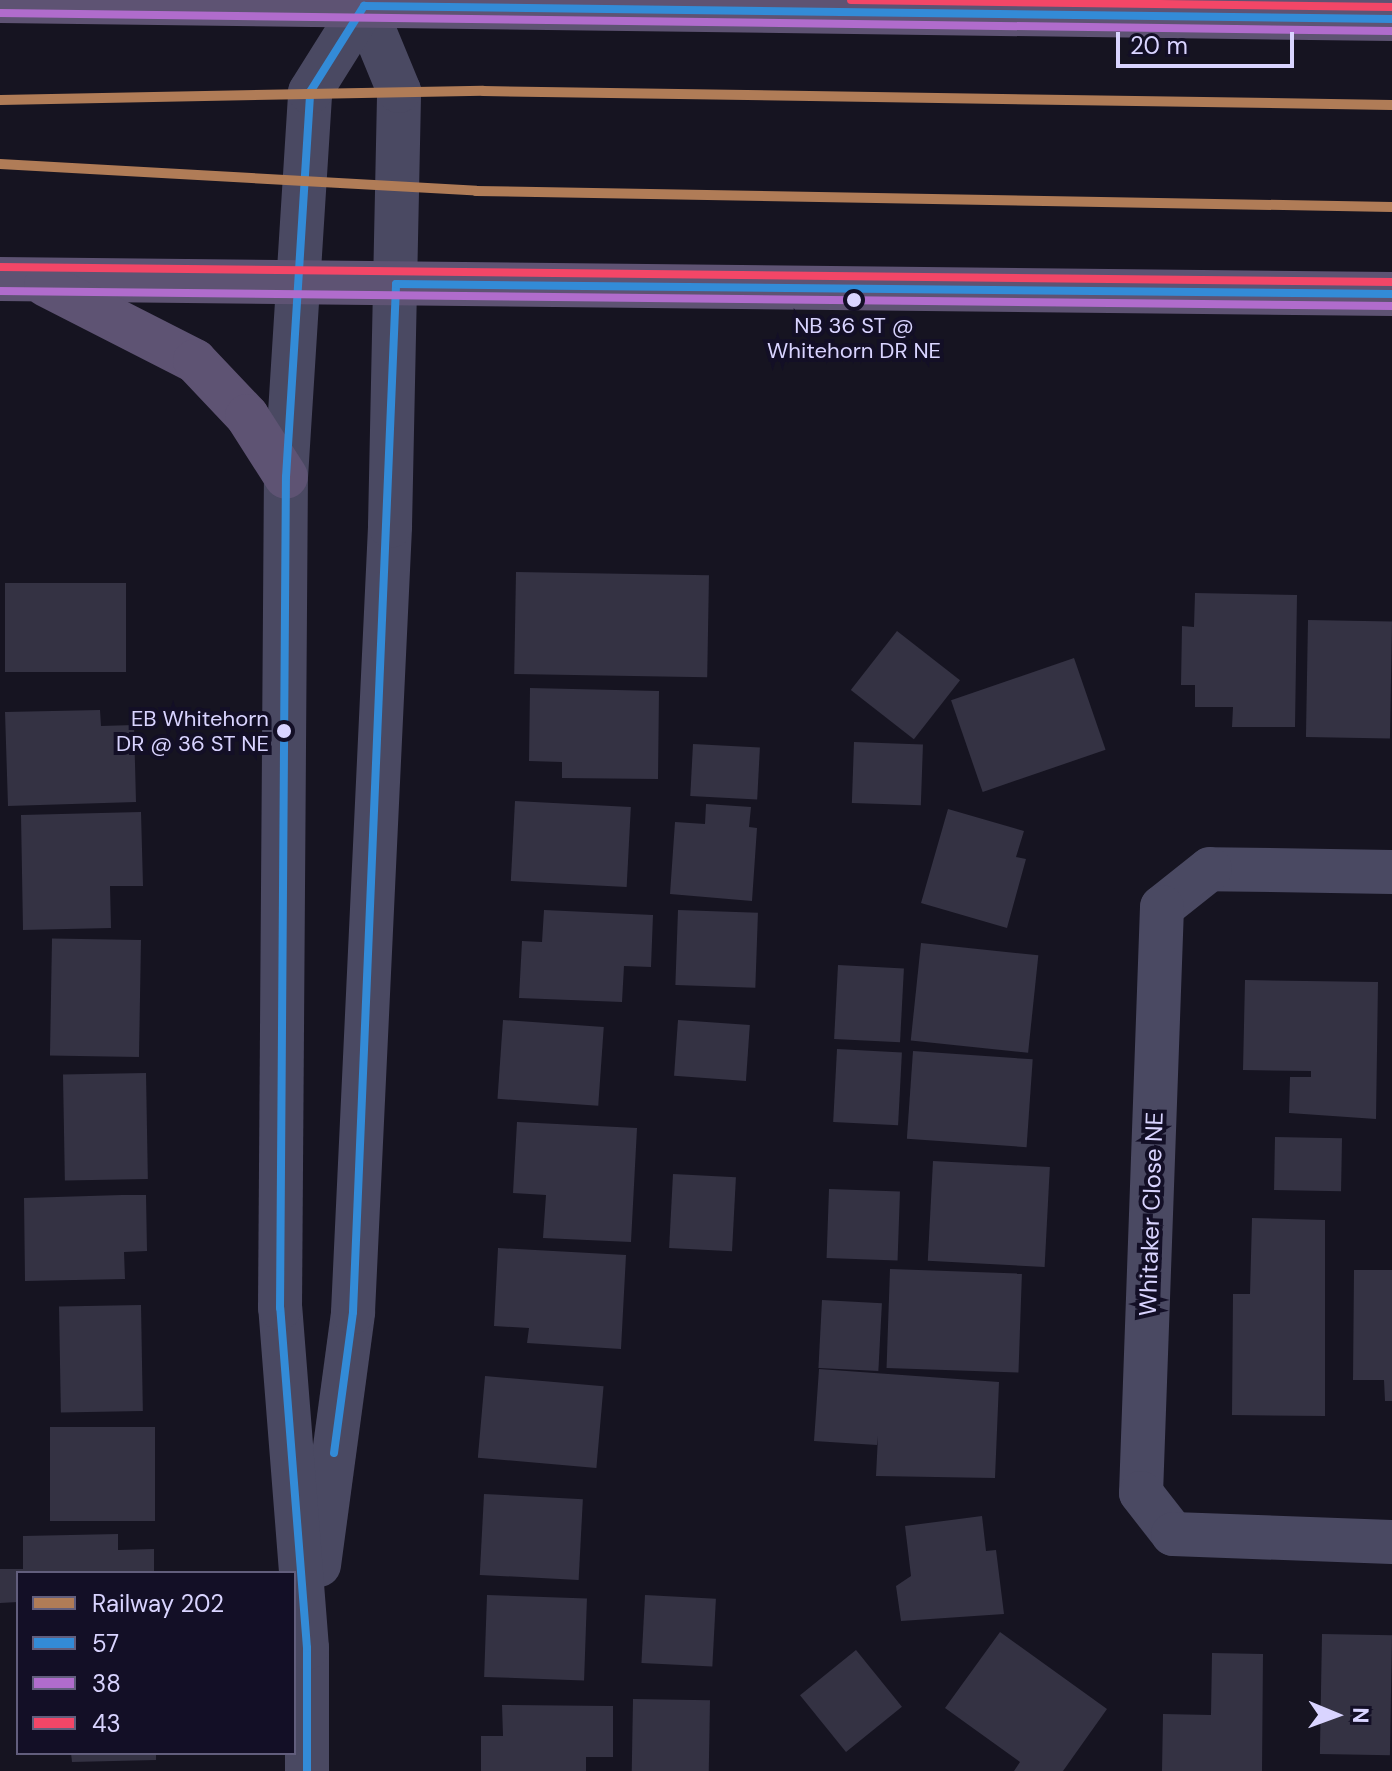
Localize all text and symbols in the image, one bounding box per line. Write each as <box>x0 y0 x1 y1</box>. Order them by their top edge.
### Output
scale bar <box>1120 16 1298 66</box>
text: 20 m <box>1130 30 1188 61</box>
marker: NB 36 ST @ Whitehorn DR NE <box>846 292 862 308</box>
place label: NB 36 ST @ Whitehorn DR NE <box>767 312 941 364</box>
place label: EB Whitehorn DR @ 36 ST NE <box>116 705 269 756</box>
marker: EB Whitehorn DR @ 36 ST NE <box>276 723 292 739</box>
street label: Whitaker Close NE <box>1133 1111 1169 1317</box>
legend <box>16 1571 296 1755</box>
text: Railway 202 <box>92 1588 224 1619</box>
text: 57 <box>92 1628 119 1659</box>
text: 38 <box>92 1668 121 1699</box>
north arrow <box>1296 1675 1376 1755</box>
text: N <box>1346 1707 1375 1724</box>
text: 43 <box>92 1708 121 1739</box>

